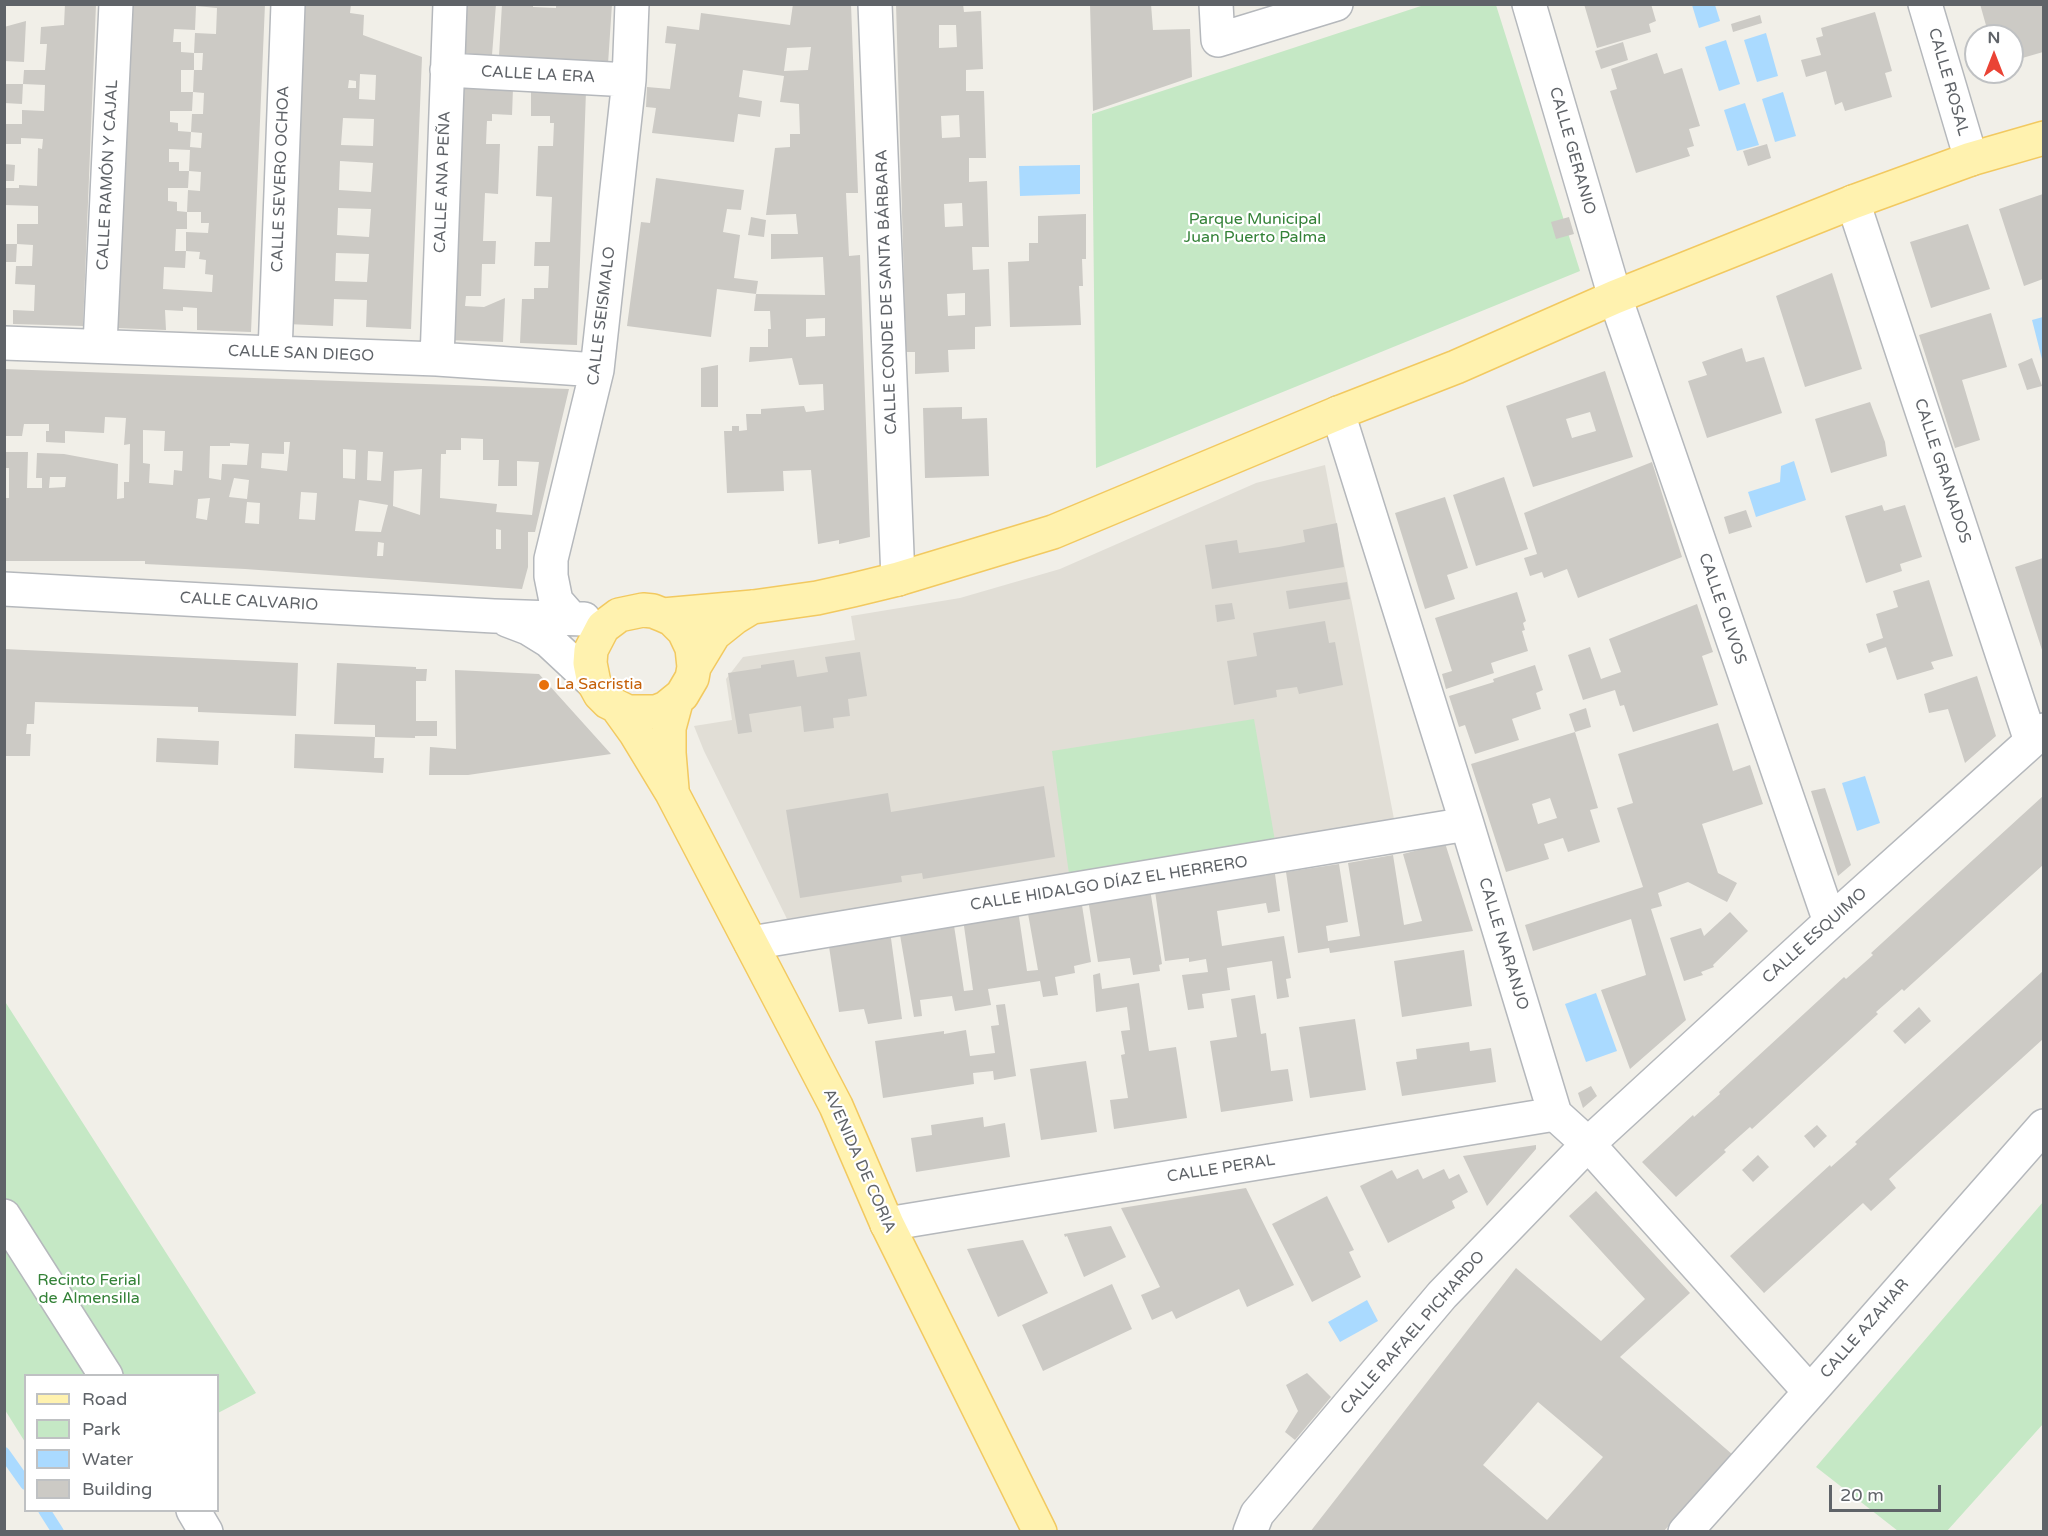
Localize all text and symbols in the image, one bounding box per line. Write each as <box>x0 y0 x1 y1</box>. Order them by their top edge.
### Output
north arrow <box>1964 24 2024 84</box>
street label: CALLE ROSAL <box>1923 26 1973 138</box>
text: N <box>1988 28 2000 48</box>
street label: CALLE LA ERA <box>480 62 596 88</box>
street label: CALLE RAMÓN Y CAJAL <box>93 79 123 271</box>
street label: CALLE SEVERO OCHOA <box>268 85 294 273</box>
street label: CALLE GERANIO <box>1545 85 1599 217</box>
street label: CALLE ANA PEÑA <box>431 110 455 254</box>
street label: CALLE CONDE DE SANTA BÁRBARA <box>872 149 902 435</box>
park label: Parque Municipal Juan Puerto Palma <box>1184 210 1326 248</box>
street label: CALLE SEISMALO <box>584 245 620 387</box>
street label: CALLE SAN DIEGO <box>227 342 375 366</box>
street label: CALLE GRANADOS <box>1910 396 1974 546</box>
street label: CALLE OLIVOS <box>1694 551 1750 667</box>
street label: CALLE CALVARIO <box>179 589 319 615</box>
place label: La Sacristia <box>556 675 643 695</box>
marker: La Sacristia <box>537 678 551 692</box>
street label: CALLE HIDALGO DÍAZ EL HERRERO <box>969 853 1249 915</box>
street label: CALLE NARANJO <box>1474 876 1532 1012</box>
street label: CALLE ESQUIMO <box>1759 884 1871 988</box>
street label: AVENIDA DE CORIA <box>819 1086 899 1236</box>
street label: CALLE PERAL <box>1165 1151 1277 1187</box>
street label: CALLE RAFAEL PICHARDO <box>1337 1247 1489 1419</box>
park label: Recinto Ferial de Almensilla <box>37 1271 141 1309</box>
street label: CALLE AZAHAR <box>1817 1275 1913 1383</box>
legend <box>24 1374 219 1512</box>
text: Road <box>82 1388 127 1410</box>
text: Park <box>82 1418 120 1440</box>
text: Water <box>82 1448 133 1470</box>
scale bar <box>1832 1473 1944 1511</box>
text: Building <box>82 1478 152 1500</box>
text: 20 m <box>1840 1484 1884 1506</box>

